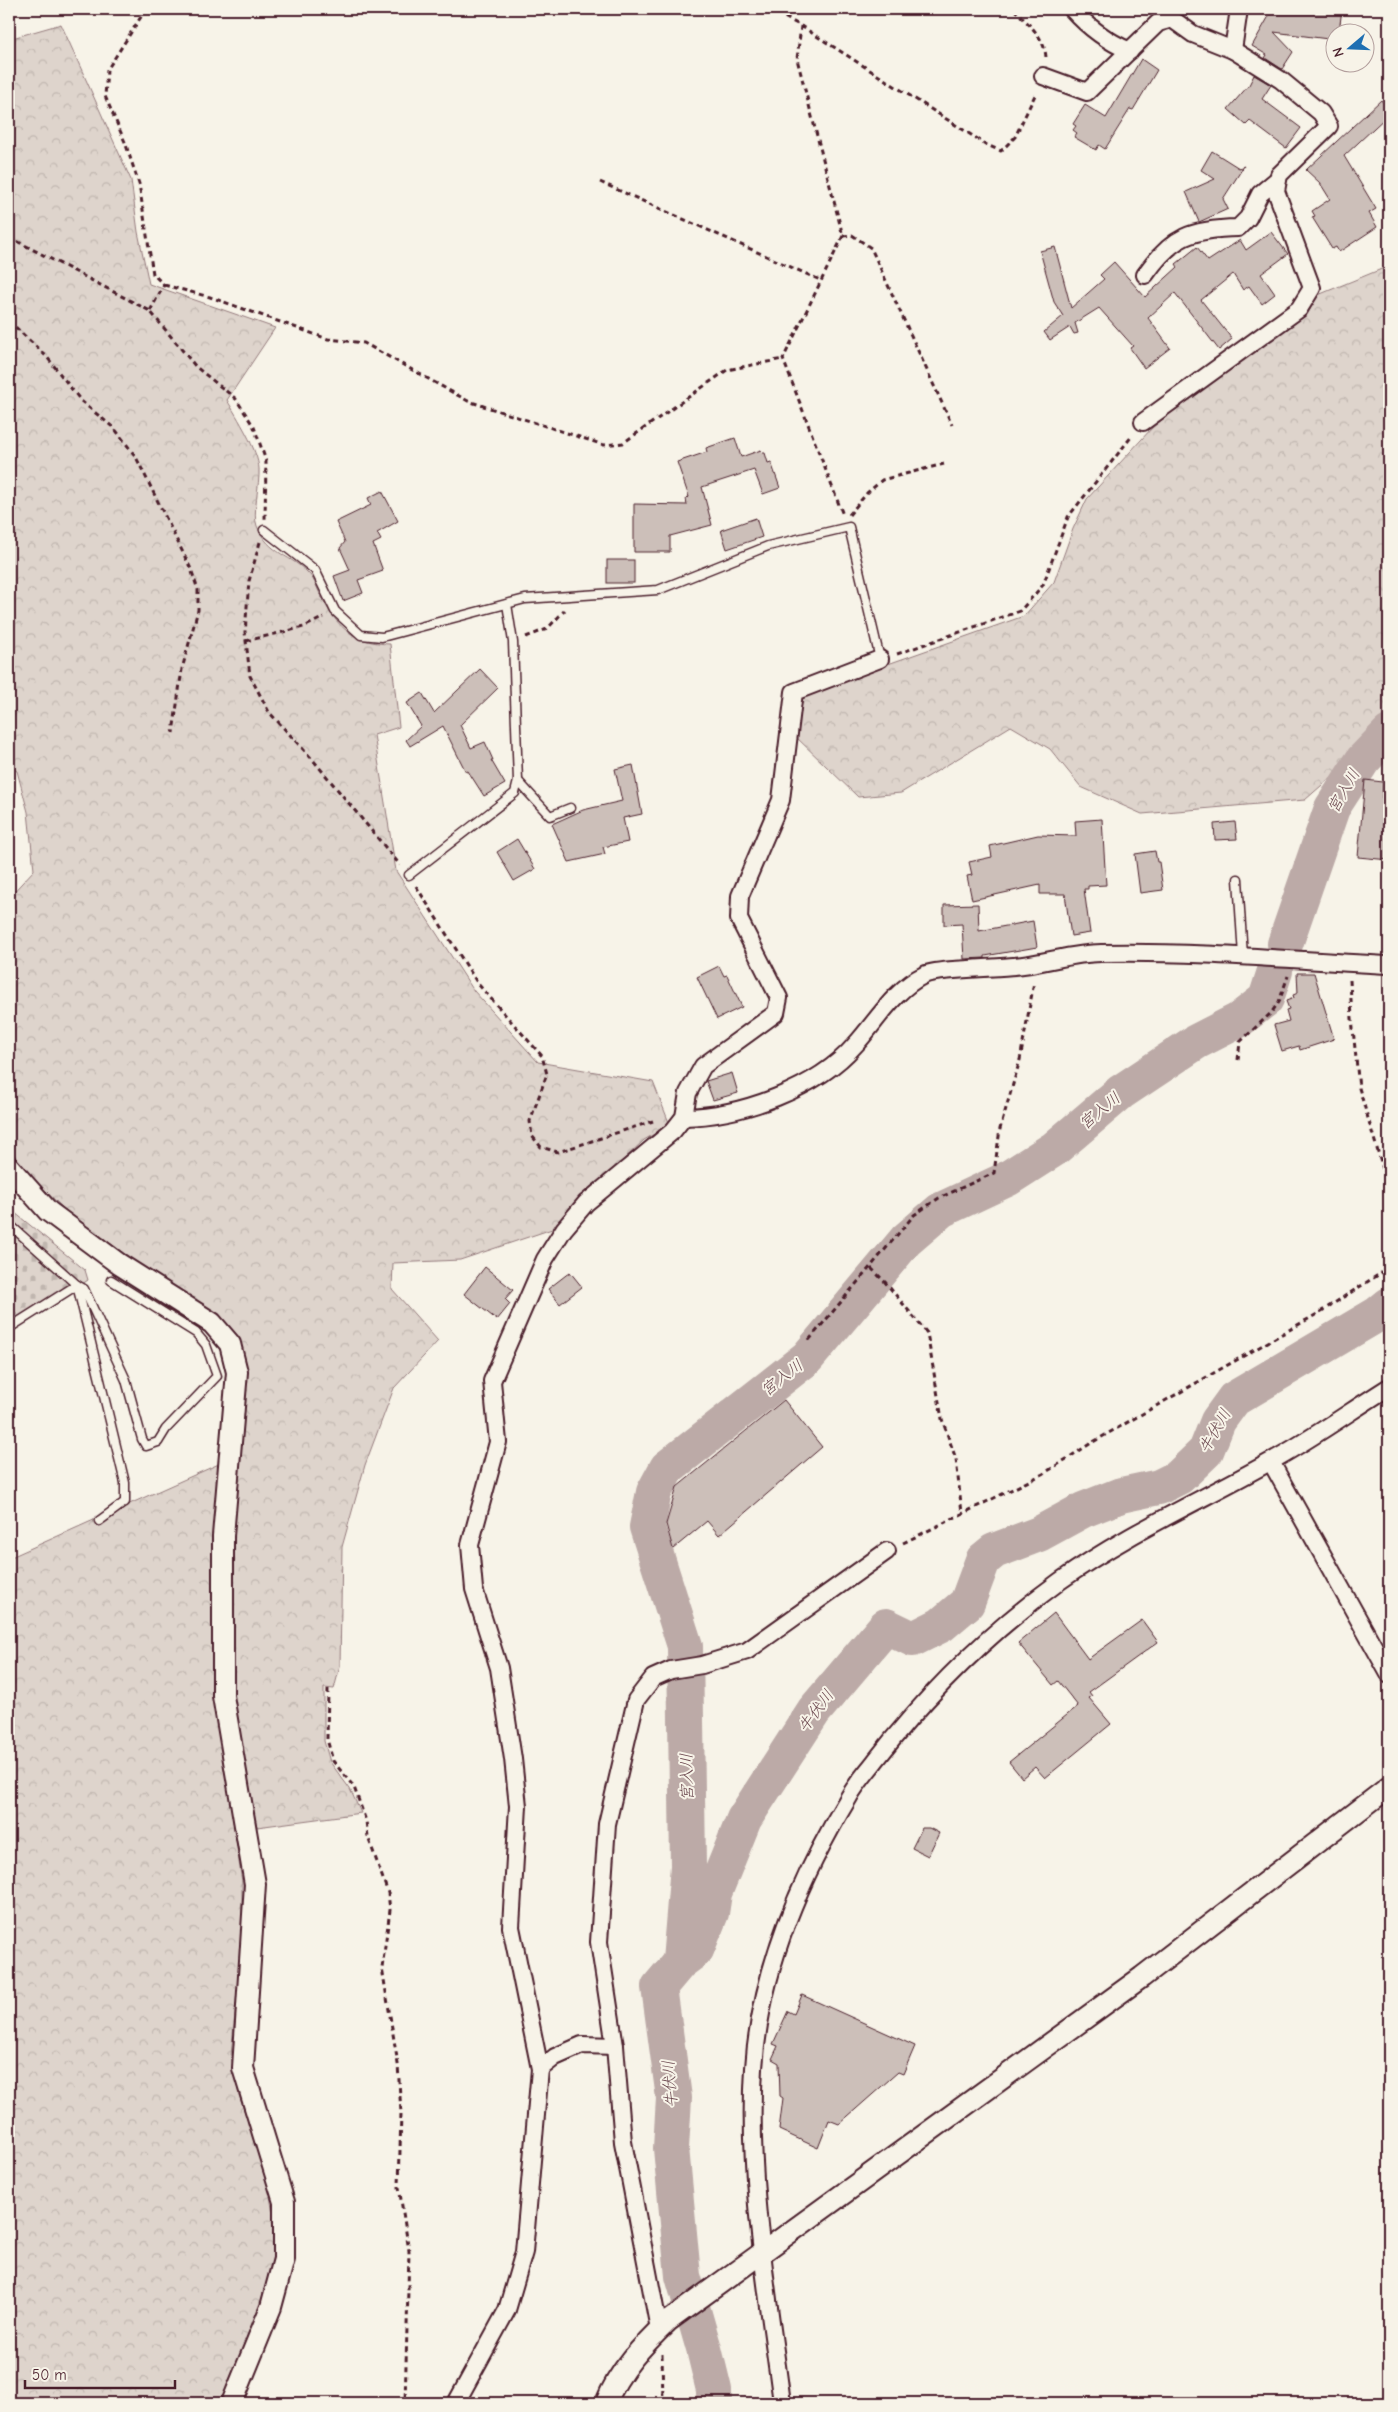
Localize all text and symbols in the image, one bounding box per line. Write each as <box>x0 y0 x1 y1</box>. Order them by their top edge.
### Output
north arrow <box>1326 22 1376 72</box>
text: N <box>1329 45 1348 59</box>
water label: 宮入川 <box>1324 766 1364 816</box>
water label: 宮入川 <box>1076 1089 1124 1133</box>
water label: 宮入川 <box>758 1356 806 1400</box>
water label: 牛伏川 <box>1195 1406 1235 1456</box>
water label: 牛伏川 <box>794 1686 838 1736</box>
water label: 宮入川 <box>678 1753 696 1801</box>
water label: 牛伏川 <box>659 2059 681 2109</box>
scale bar <box>25 2357 175 2389</box>
text: 50 m <box>32 2366 67 2384</box>

